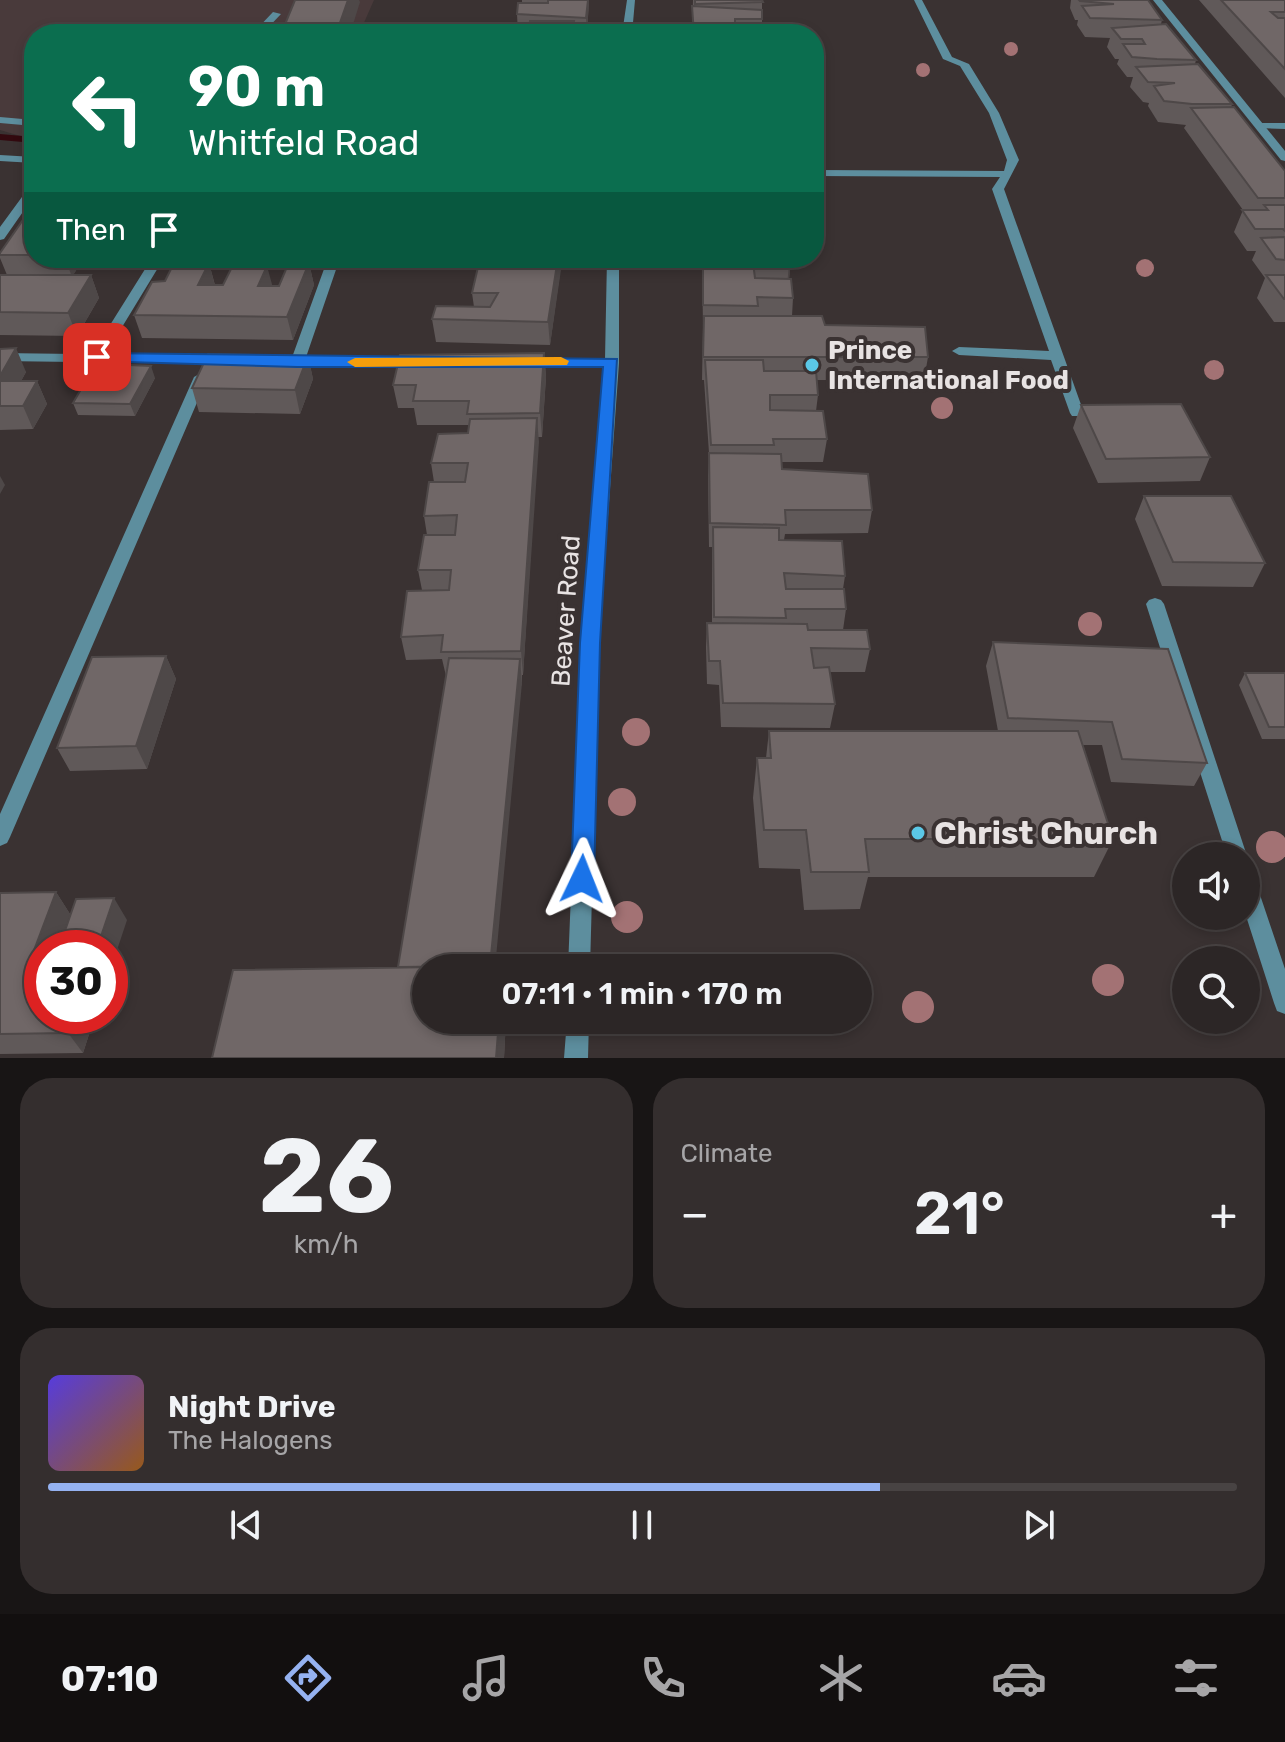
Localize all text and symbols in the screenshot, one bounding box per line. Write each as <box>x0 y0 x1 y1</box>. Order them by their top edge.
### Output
text: 90 m <box>188 54 325 120</box>
icon: left <box>56 56 160 160</box>
text: Whitfeld Road <box>188 121 420 164</box>
icon: arrive <box>142 208 186 252</box>
text: Then <box>56 212 126 248</box>
pin <box>63 323 131 391</box>
icon: arrive <box>75 335 119 379</box>
place label: Prince International Food <box>828 335 1069 396</box>
marker: Prince International Food <box>803 356 821 374</box>
street label: Beaver Road <box>545 534 587 688</box>
place label: Christ Church <box>934 814 1158 852</box>
marker: Christ Church <box>909 824 927 842</box>
position arrow <box>540 837 624 921</box>
map controls <box>1172 842 1260 1034</box>
button: sound <box>1172 842 1260 930</box>
speed limit sign: 30 <box>24 930 128 1034</box>
button: search <box>1172 946 1260 1034</box>
text: 07:11 · 1 min · 170 m <box>502 976 782 1012</box>
text: 26 <box>259 1115 394 1238</box>
text: Climate <box>681 1138 773 1169</box>
text: 21° <box>914 1178 1005 1249</box>
text: − <box>681 1188 709 1240</box>
text: + <box>1210 1188 1237 1240</box>
text: km/h <box>294 1229 359 1260</box>
text: Night Drive <box>168 1389 336 1425</box>
text: The Halogens <box>168 1425 333 1456</box>
icon: previous <box>224 1503 268 1547</box>
icon: pause <box>620 1503 664 1547</box>
icon: next <box>1017 1503 1061 1547</box>
icon: directions <box>280 1650 336 1706</box>
icon: music <box>458 1650 514 1706</box>
icon: phone <box>635 1650 691 1706</box>
icon: climate <box>813 1650 869 1706</box>
icon: car <box>991 1650 1047 1706</box>
icon: filters <box>1168 1650 1224 1706</box>
text: 07:10 <box>61 1657 159 1700</box>

